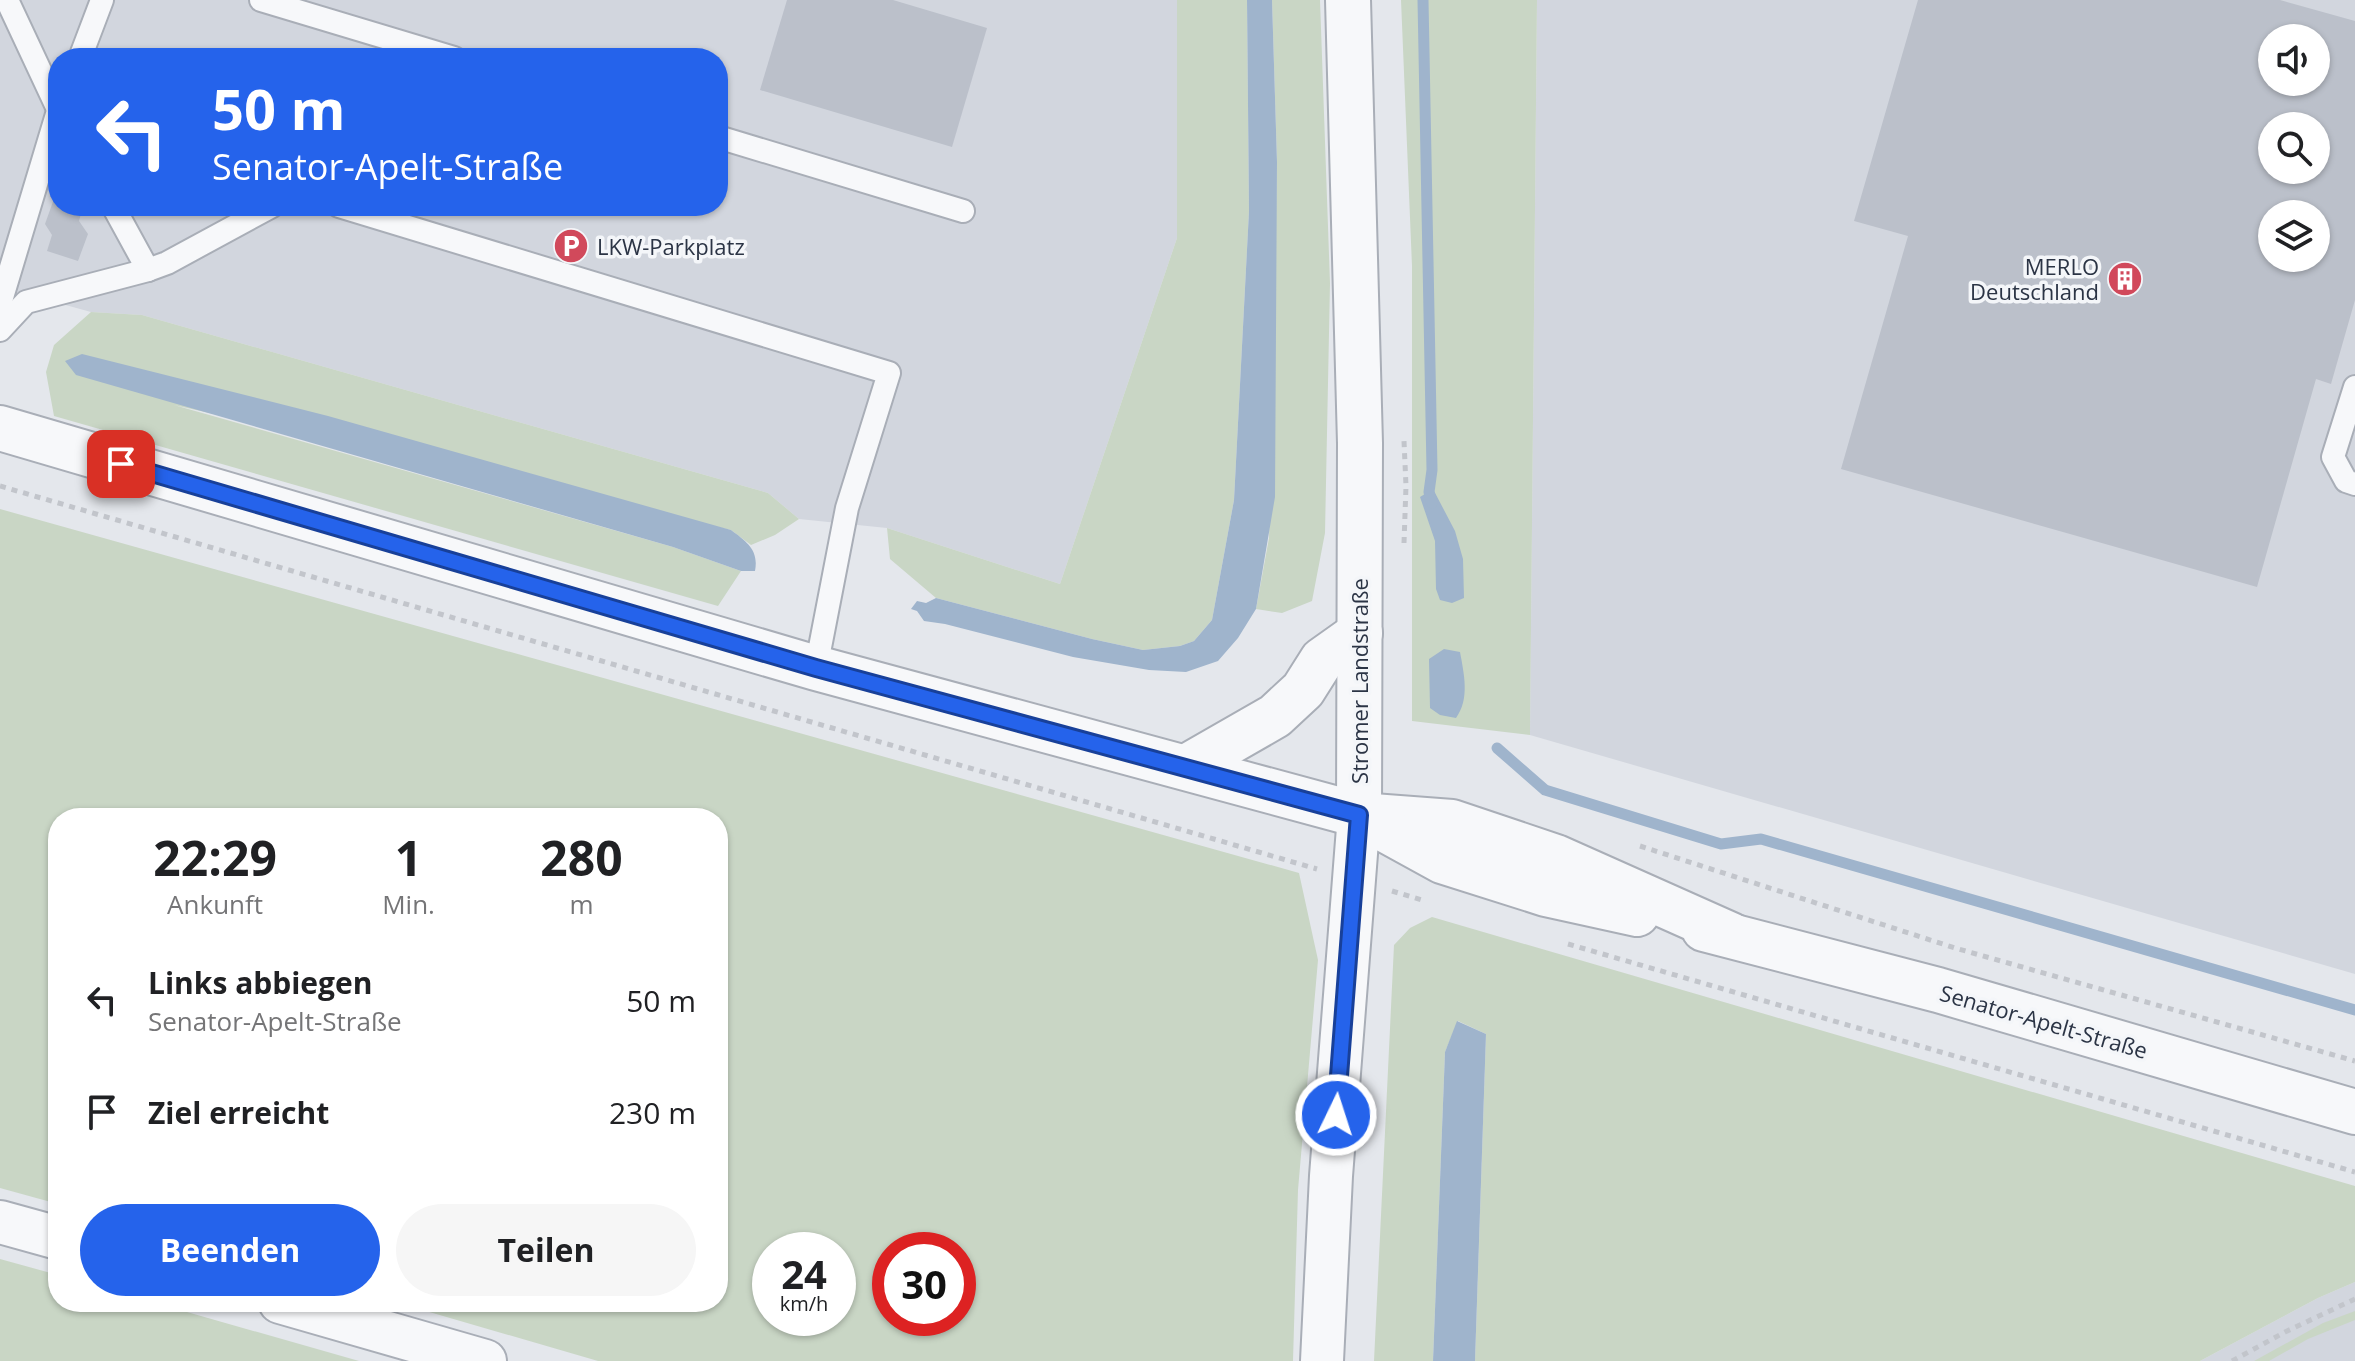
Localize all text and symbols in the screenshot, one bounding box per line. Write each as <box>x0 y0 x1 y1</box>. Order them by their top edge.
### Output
map controls <box>2258 24 2330 272</box>
button: sound <box>2258 24 2330 96</box>
text: 50 m <box>212 70 346 146</box>
icon: left <box>80 80 184 184</box>
button: search <box>2258 112 2330 184</box>
text: Senator-Apelt-Straße <box>212 142 563 191</box>
button: layers <box>2258 200 2330 272</box>
parking icon: LKW-Parkplatz <box>552 227 590 265</box>
place label: LKW-Parkplatz <box>597 231 745 261</box>
place label: MERLO Deutschland <box>1970 251 2099 306</box>
building icon: MERLO Deutschland <box>2106 260 2144 298</box>
pin <box>87 430 155 498</box>
icon: arrive <box>99 442 143 486</box>
street label: Stromer Landstraße <box>1344 578 1374 784</box>
text: 22:29 <box>153 825 277 890</box>
text: 1 <box>395 825 422 890</box>
text: 280 <box>540 825 623 890</box>
text: Ankunft <box>167 886 263 922</box>
text: Min. <box>382 886 435 922</box>
text: m <box>569 886 593 922</box>
text: Links abbiegen <box>148 962 373 1003</box>
street label: Senator-Apelt-Straße <box>1937 977 2151 1065</box>
icon: left <box>80 978 124 1022</box>
text: 50 m <box>626 980 696 1021</box>
text: Senator-Apelt-Straße <box>148 1003 402 1039</box>
position arrow <box>1294 1073 1378 1157</box>
icon: arrive <box>80 1090 124 1134</box>
text: Ziel erreicht <box>148 1092 329 1133</box>
text: 230 m <box>609 1092 696 1133</box>
button: Beenden <box>80 1204 380 1296</box>
button: Teilen <box>396 1204 696 1296</box>
speed limit sign: 30 <box>872 1232 976 1336</box>
text: 24 <box>781 1246 827 1301</box>
text: km/h <box>780 1290 828 1317</box>

